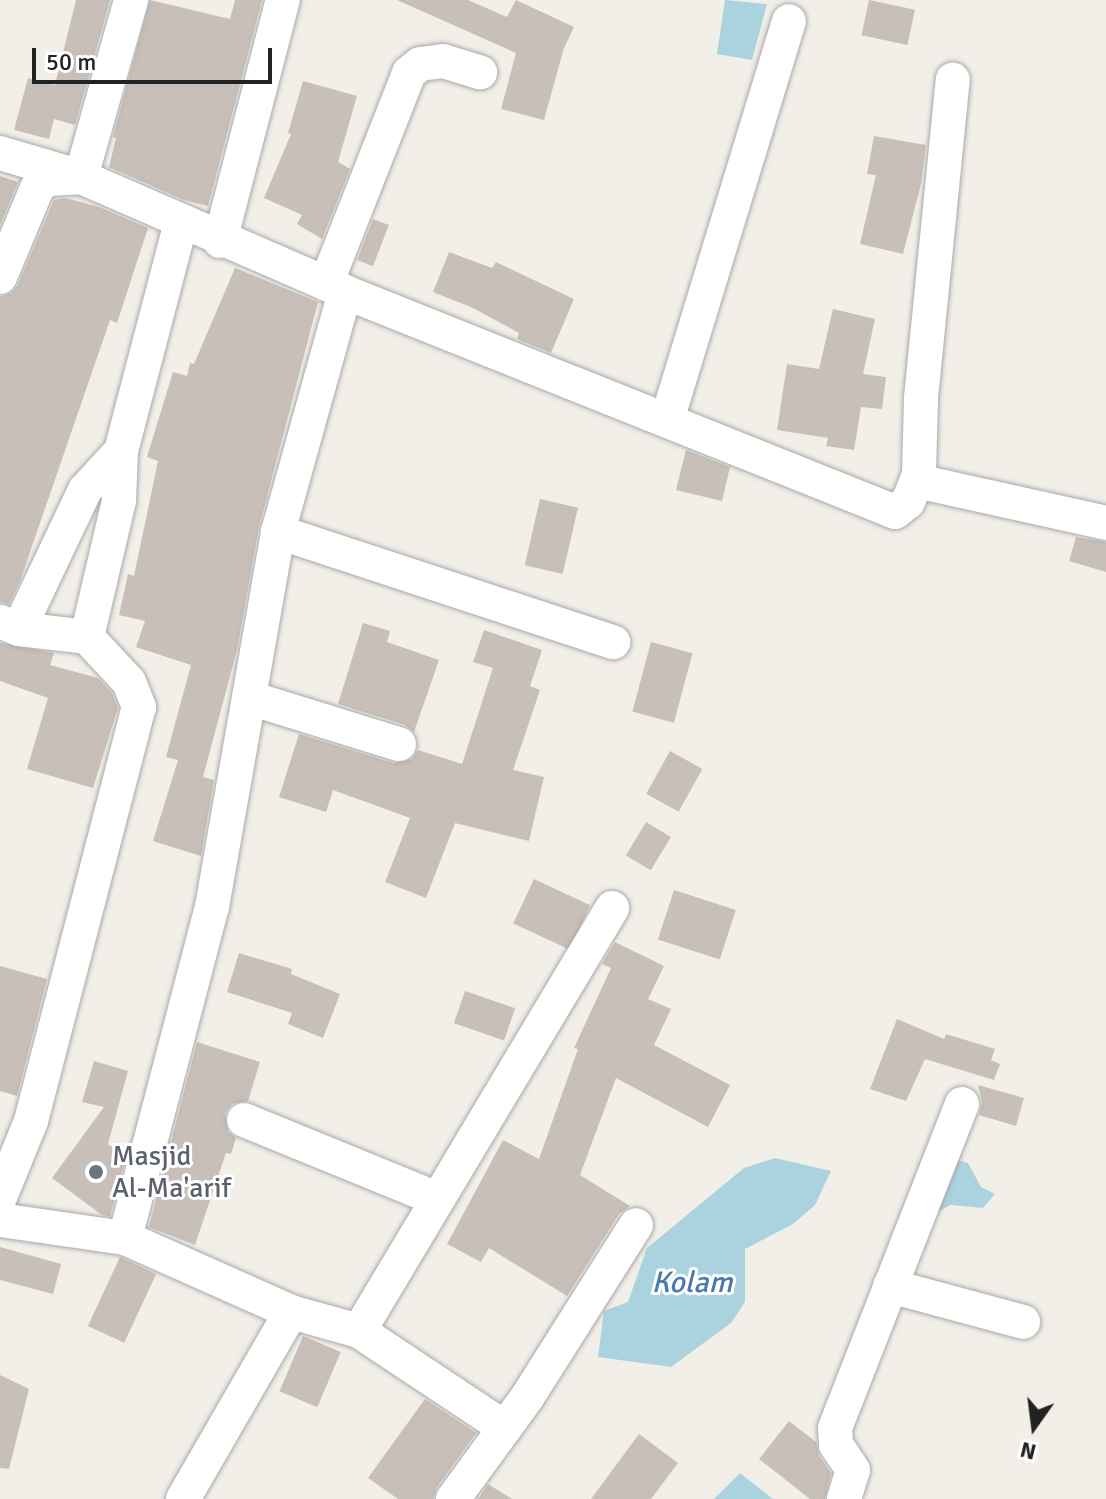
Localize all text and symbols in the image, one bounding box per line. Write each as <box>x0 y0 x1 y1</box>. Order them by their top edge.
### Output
scale bar <box>36 32 276 82</box>
text: 50 m <box>46 47 96 77</box>
place label: Masjid Al-Ma'arif <box>112 1139 231 1205</box>
marker: Masjid Al-Ma'arif <box>87 1163 105 1181</box>
water label: Kolam <box>652 1265 732 1301</box>
north arrow <box>994 1387 1074 1467</box>
text: N <box>1017 1436 1039 1466</box>

